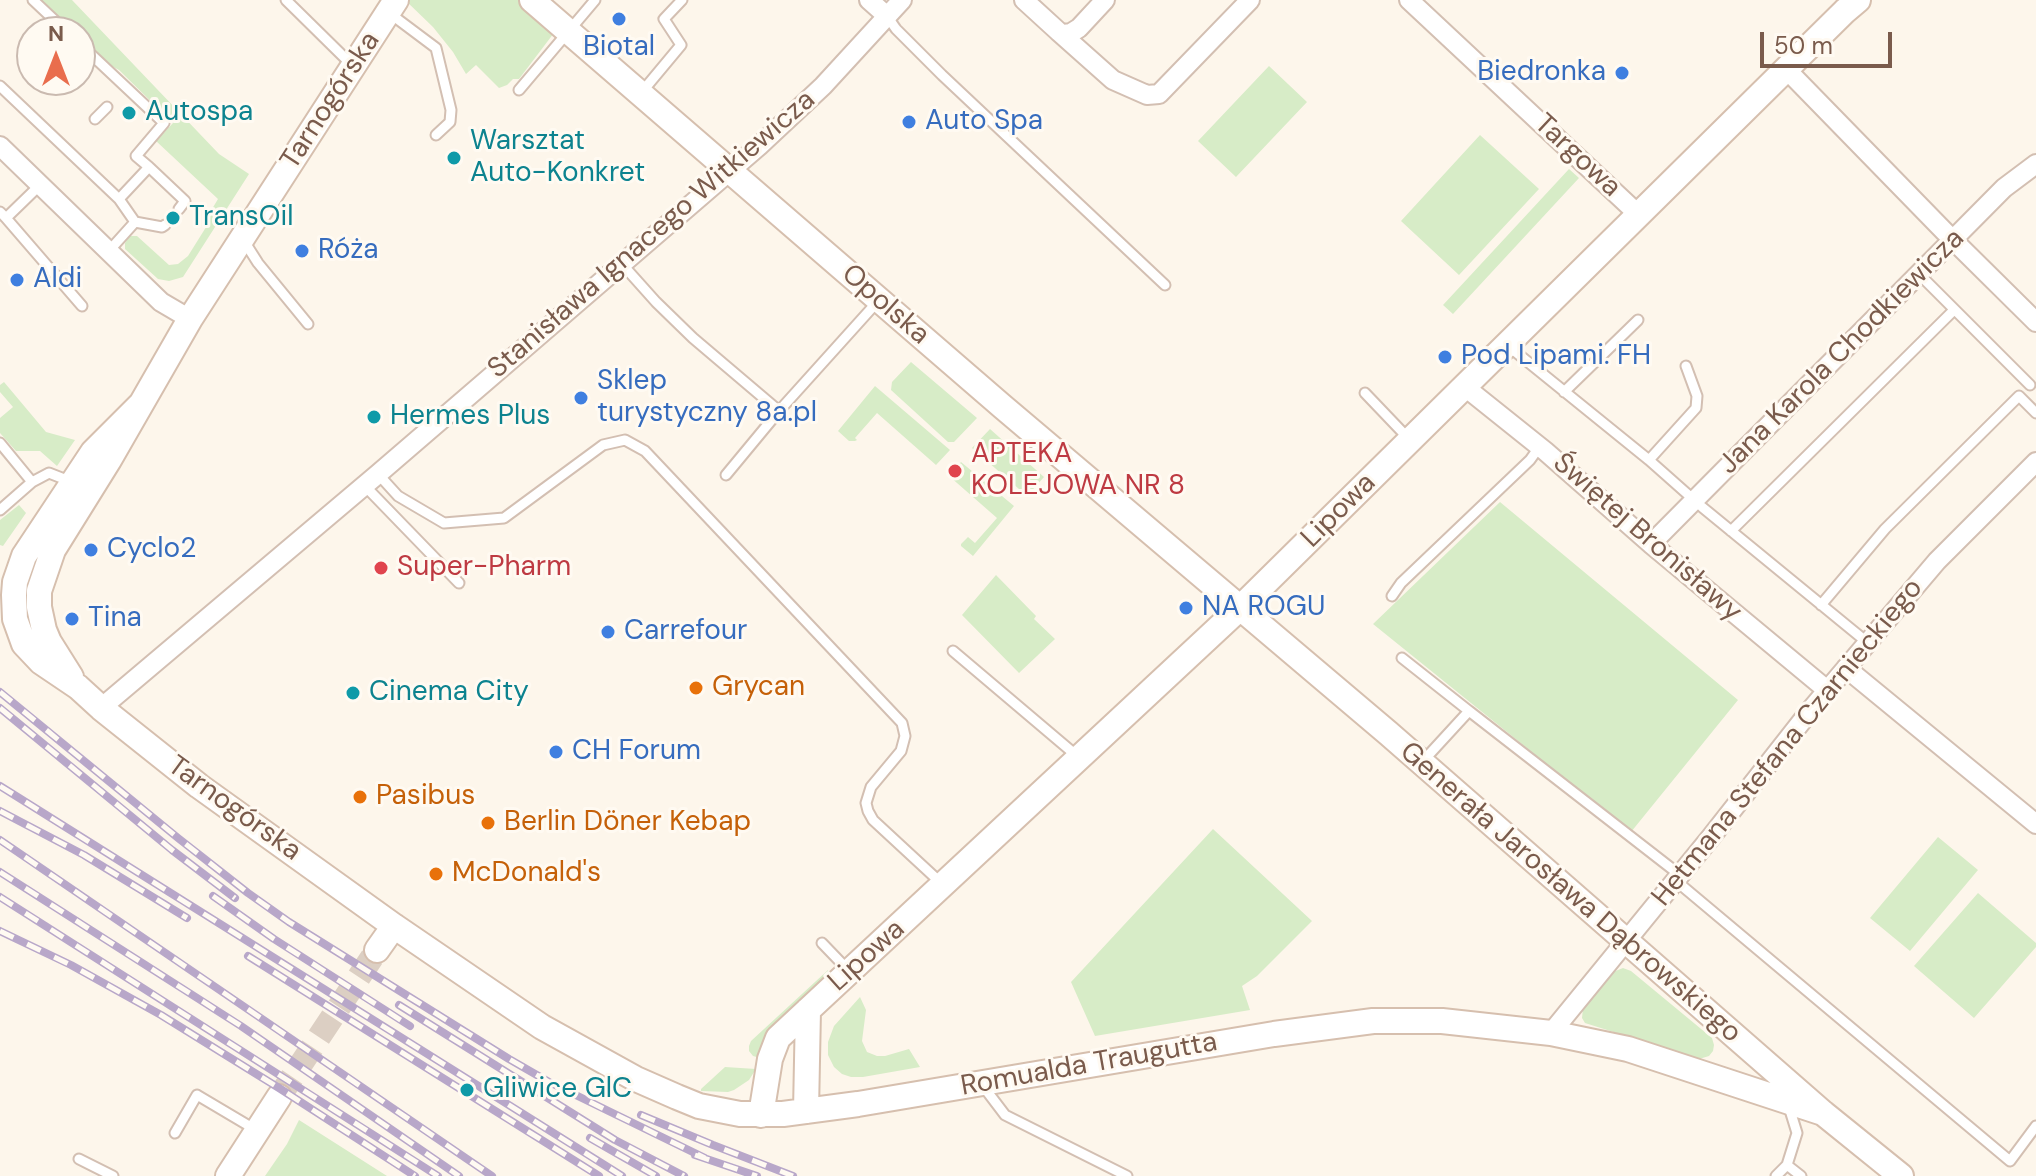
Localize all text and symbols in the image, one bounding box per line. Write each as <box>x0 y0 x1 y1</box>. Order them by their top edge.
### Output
marker: Biotal <box>610 10 628 28</box>
north arrow <box>16 16 96 96</box>
scale bar <box>1764 16 1896 66</box>
text: N <box>48 19 64 48</box>
street label: Tarnogórska <box>274 26 388 176</box>
text: 50 m <box>1774 30 1833 61</box>
place label: Biotal <box>583 31 655 65</box>
place label: Biedronka <box>1477 56 1606 90</box>
marker: Biedronka <box>1613 64 1631 82</box>
street label: Stanisława Ignacego Witkiewicza <box>482 84 822 386</box>
place label: Autospa <box>145 96 253 130</box>
marker: Autospa <box>120 104 138 122</box>
place label: Auto Spa <box>925 105 1043 139</box>
street label: Targowa <box>1527 108 1627 204</box>
marker: Auto Spa <box>900 113 918 131</box>
place label: Warsztat Auto-Konkret <box>470 125 645 191</box>
marker: Warsztat Auto-Konkret <box>445 149 463 167</box>
place label: TransOil <box>189 201 293 235</box>
marker: TransOil <box>164 209 182 227</box>
street label: Jana Karola Chodkiewicza <box>1712 222 1972 482</box>
place label: Róża <box>318 234 378 268</box>
marker: Róża <box>293 242 311 260</box>
street label: Opolska <box>834 258 936 352</box>
place label: Aldi <box>33 263 82 297</box>
marker: Aldi <box>8 271 26 289</box>
place label: Pod Lipami. FH <box>1461 340 1651 374</box>
marker: Pod Lipami. FH <box>1436 348 1454 366</box>
place label: Sklep turystyczny 8a.pl <box>597 365 817 431</box>
marker: Sklep turystyczny 8a.pl <box>572 389 590 407</box>
place label: Hermes Plus <box>390 400 550 434</box>
marker: Hermes Plus <box>365 408 383 426</box>
place label: APTEKA KOLEJOWA NR 8 <box>971 438 1185 504</box>
street label: Świętej Bronisławy <box>1546 447 1748 629</box>
marker: APTEKA KOLEJOWA NR 8 <box>946 462 964 480</box>
street label: Lipowa <box>1295 467 1383 555</box>
place label: Cyclo2 <box>107 533 196 567</box>
marker: Cyclo2 <box>82 541 100 559</box>
place label: Super-Pharm <box>397 551 571 585</box>
marker: Super-Pharm <box>372 559 390 577</box>
street label: Hetmana Stefana Czarnieckiego <box>1645 572 1931 914</box>
place label: NA ROGU <box>1202 591 1325 625</box>
marker: NA ROGU <box>1177 599 1195 617</box>
place label: Tina <box>88 602 142 636</box>
marker: Tina <box>63 610 81 628</box>
place label: Carrefour <box>624 615 747 649</box>
marker: Carrefour <box>599 623 617 641</box>
place label: Grycan <box>712 671 805 705</box>
place label: Cinema City <box>369 676 529 710</box>
marker: Grycan <box>687 679 705 697</box>
marker: Cinema City <box>344 684 362 702</box>
place label: CH Forum <box>572 735 701 769</box>
street label: Generała Jarosława Dąbrowskiego <box>1392 736 1748 1050</box>
marker: CH Forum <box>547 743 565 761</box>
street label: Tarnogórska <box>161 749 307 869</box>
place label: Pasibus <box>376 780 475 814</box>
marker: Pasibus <box>351 788 369 806</box>
place label: Berlin Döner Kebap <box>504 806 751 840</box>
marker: Berlin Döner Kebap <box>479 814 497 832</box>
place label: McDonald's <box>452 857 601 891</box>
marker: McDonald's <box>427 865 445 883</box>
street label: Lipowa <box>822 913 912 999</box>
street label: Romualda Traugutta <box>958 1026 1220 1104</box>
place label: Gliwice GlC <box>483 1073 632 1107</box>
marker: Gliwice GlC <box>458 1081 476 1099</box>

